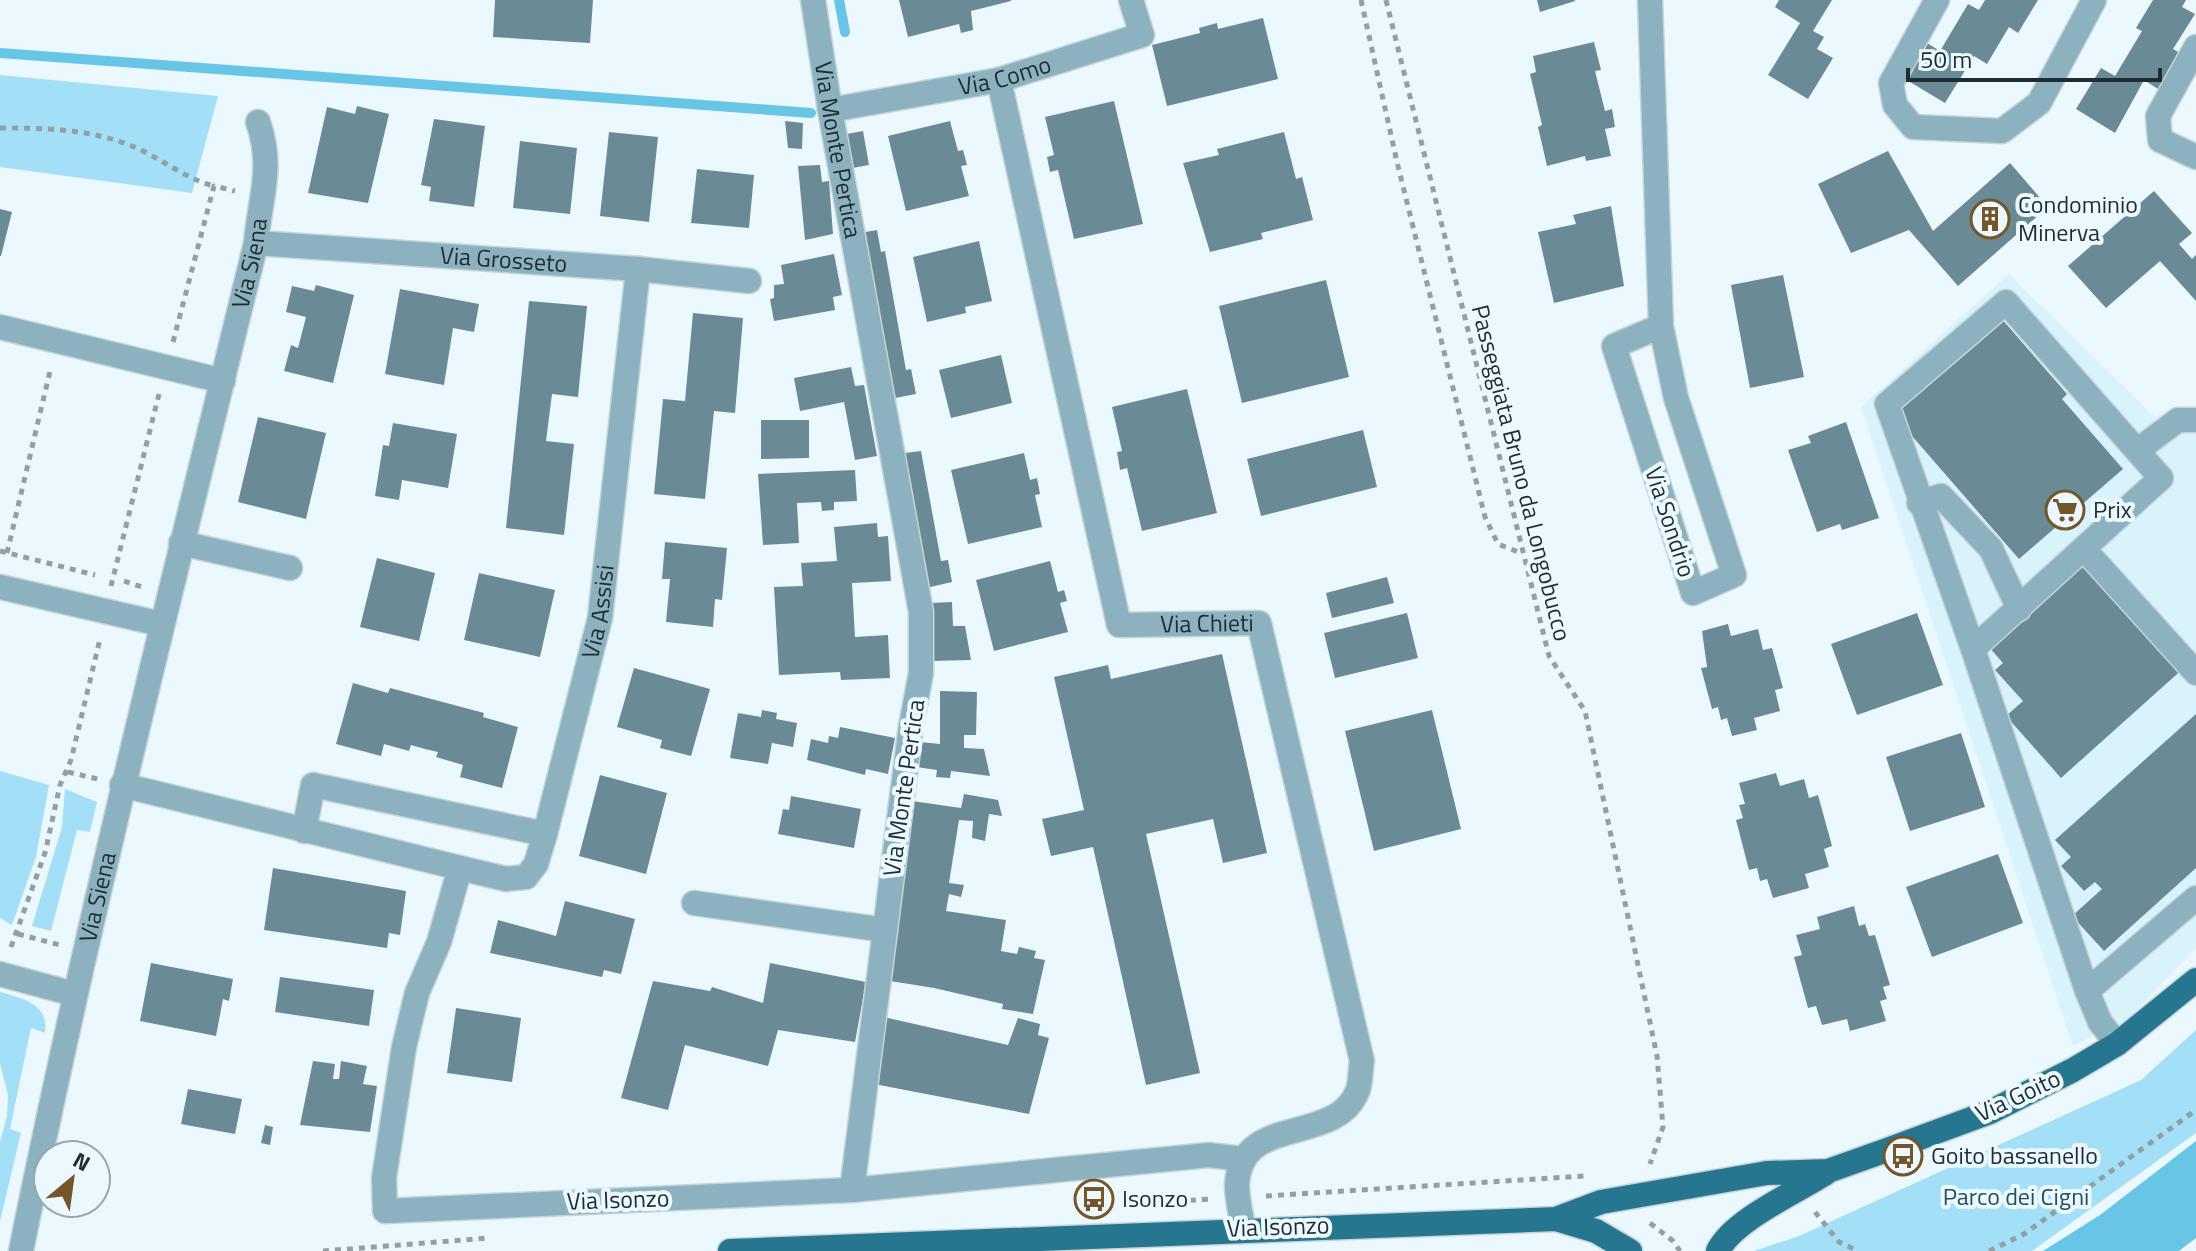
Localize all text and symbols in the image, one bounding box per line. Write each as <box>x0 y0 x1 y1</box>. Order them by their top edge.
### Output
scale bar <box>1908 32 2160 82</box>
text: 50 m <box>1920 41 1972 77</box>
street label: Via Como <box>955 46 1055 104</box>
street label: Via Monte Pertica <box>806 59 872 241</box>
place label: Condominio Minerva <box>2018 186 2138 250</box>
building icon: Condominio Minerva <box>1969 198 2011 240</box>
street label: Via Siena <box>222 216 276 312</box>
street label: Via Grosseto <box>439 237 568 281</box>
street label: Passeggiata Bruno da Longobucco <box>1463 301 1581 645</box>
street label: Via Sondrio <box>1636 462 1706 581</box>
supermarket icon: Prix <box>2044 489 2086 531</box>
place label: Prix <box>2093 491 2132 527</box>
street label: Via Assisi <box>571 563 623 662</box>
street label: Via Chieti <box>1160 604 1254 641</box>
street label: Via Monte Pertica <box>873 697 933 879</box>
street label: Via Siena <box>69 848 125 946</box>
street label: Via Goito <box>1969 1060 2066 1130</box>
bus stop icon: Goito bassanello <box>1882 1135 1924 1177</box>
place label: Goito bassanello <box>1931 1137 2098 1173</box>
north arrow <box>32 1139 112 1219</box>
text: N <box>67 1143 97 1180</box>
bus stop icon: Isonzo <box>1073 1178 1115 1220</box>
park label: Parco dei Cigni <box>1943 1178 2089 1214</box>
street label: Via Isonzo <box>566 1179 670 1219</box>
place label: Isonzo <box>1122 1180 1188 1216</box>
street label: Via Isonzo <box>1226 1206 1330 1246</box>

